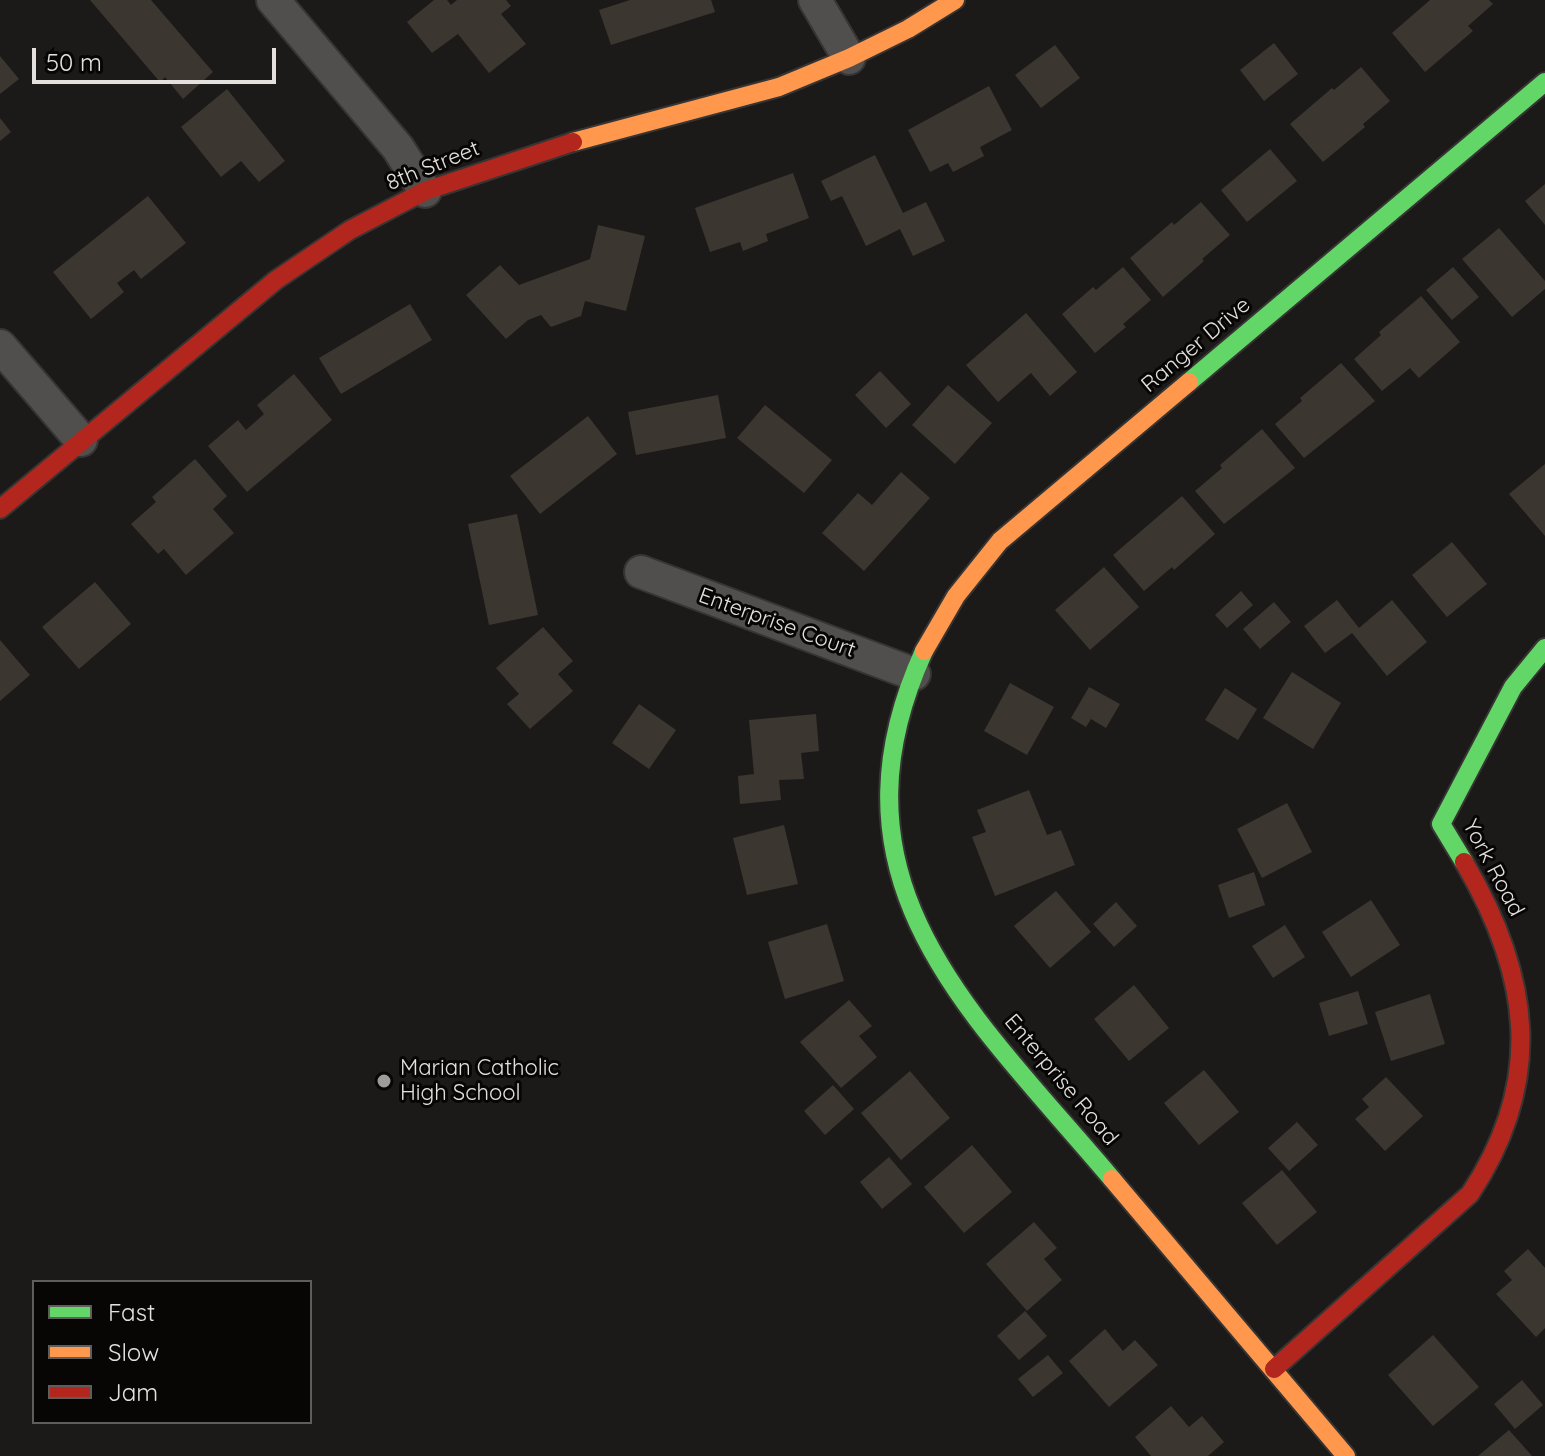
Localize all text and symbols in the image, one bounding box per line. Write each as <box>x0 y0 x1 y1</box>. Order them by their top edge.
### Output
scale bar <box>36 32 280 82</box>
text: 50 m <box>46 47 102 77</box>
street label: 8th Street <box>383 135 483 197</box>
street label: Ranger Drive <box>1136 292 1256 398</box>
street label: Enterprise Court <box>695 582 859 664</box>
street label: York Road <box>1457 815 1529 921</box>
street label: Enterprise Road <box>998 1009 1124 1151</box>
place label: Marian Catholic High School <box>400 1055 559 1106</box>
marker: Marian Catholic High School <box>375 1072 393 1090</box>
legend <box>32 1280 312 1424</box>
text: Fast <box>108 1297 155 1327</box>
text: Slow <box>108 1337 159 1367</box>
text: Jam <box>108 1377 158 1407</box>

